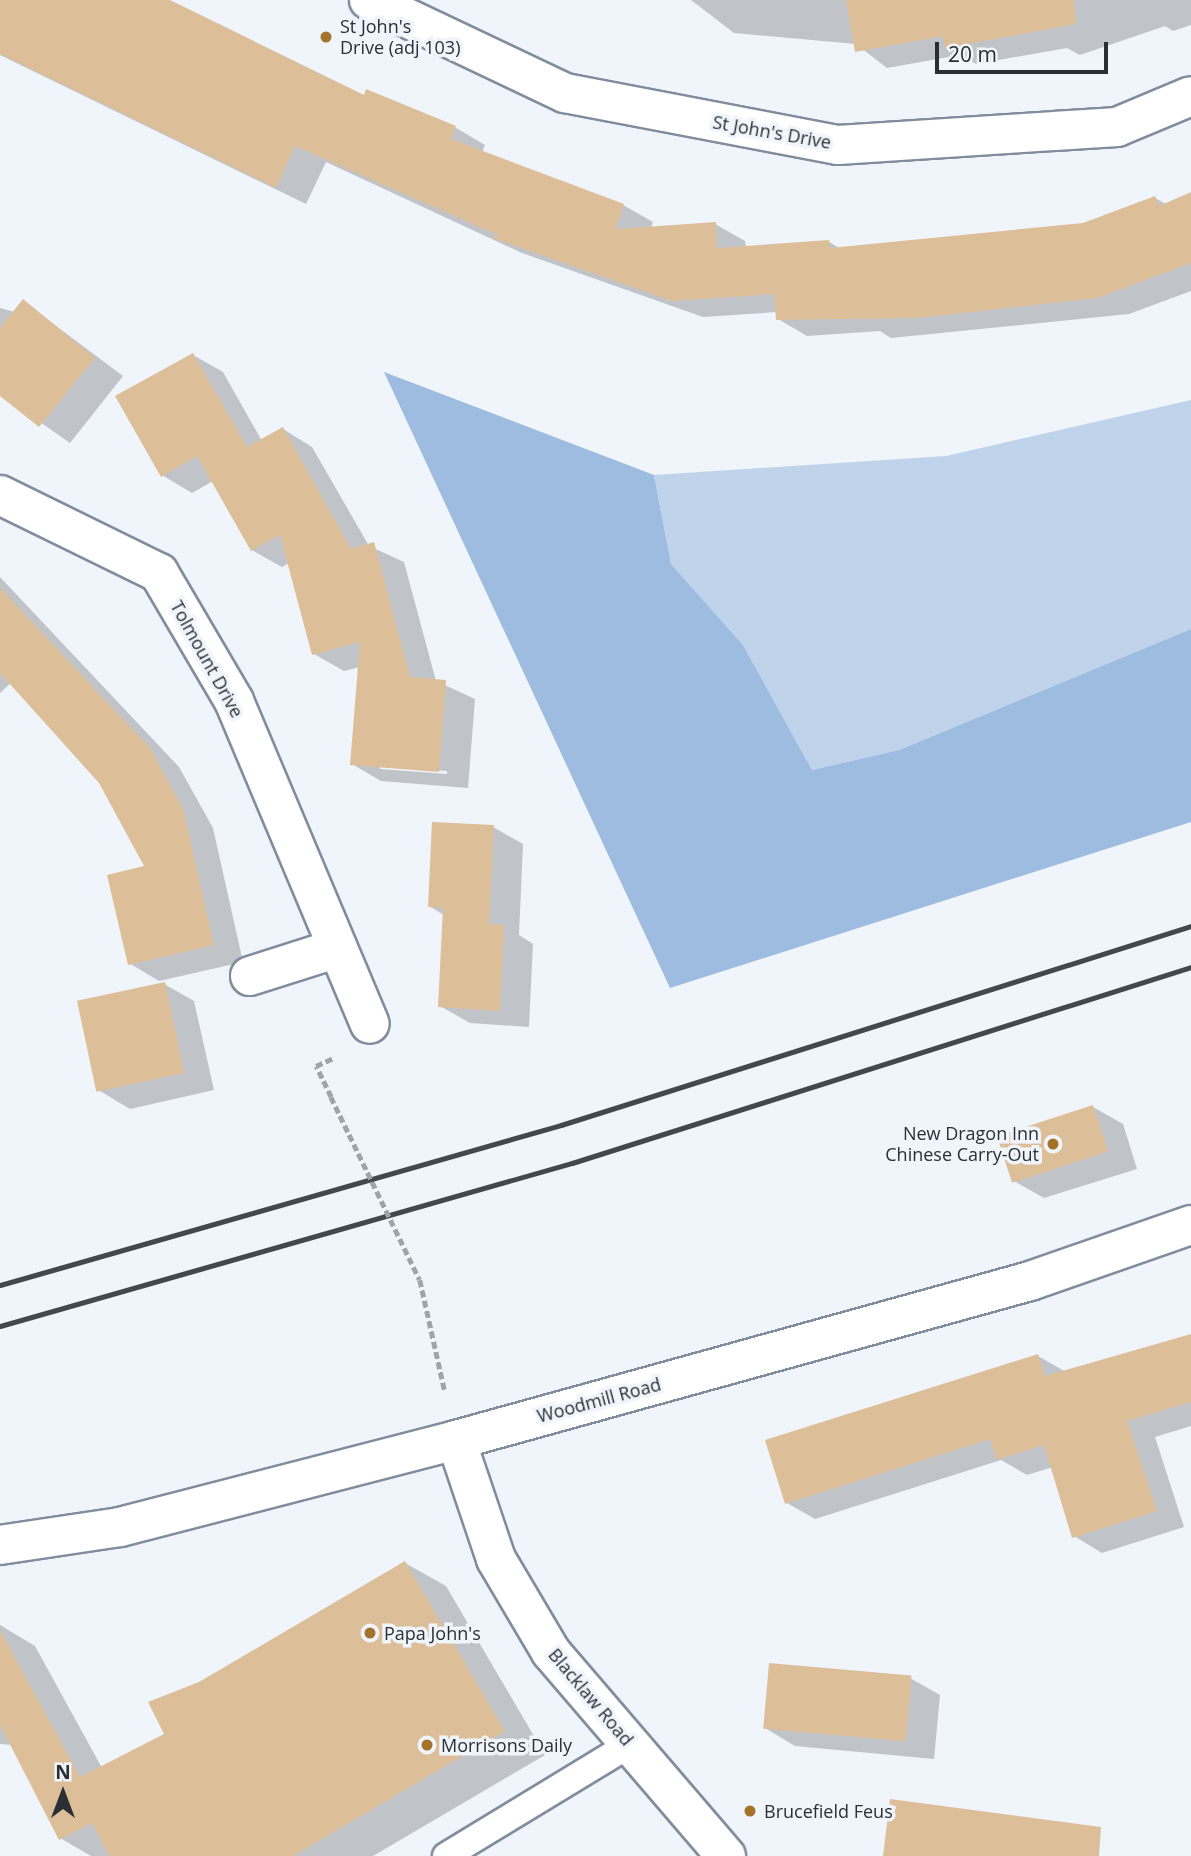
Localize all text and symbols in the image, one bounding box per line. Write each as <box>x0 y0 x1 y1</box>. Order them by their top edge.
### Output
place label: St John's Drive (adj 103) <box>340 16 460 58</box>
scale bar <box>939 28 1112 72</box>
marker: St John's Drive (adj 103) <box>318 29 334 45</box>
text: 20 m <box>948 40 997 68</box>
street label: St John's Drive <box>711 111 833 153</box>
street label: Tolmount Drive <box>166 597 248 721</box>
place label: New Dragon Inn Chinese Carry-Out <box>885 1123 1039 1166</box>
marker: New Dragon Inn Chinese Carry-Out <box>1045 1136 1061 1152</box>
street label: Woodmill Road <box>535 1373 663 1427</box>
place label: Papa John's <box>384 1622 481 1644</box>
marker: Papa John's <box>362 1625 378 1641</box>
street label: Blacklaw Road <box>544 1644 638 1750</box>
place label: Morrisons Daily <box>441 1734 572 1756</box>
marker: Morrisons Daily <box>419 1737 435 1753</box>
north arrow <box>28 1758 98 1828</box>
text: N <box>55 1759 71 1785</box>
place label: Brucefield Feus <box>764 1800 893 1822</box>
marker: Brucefield Feus <box>742 1803 758 1819</box>

